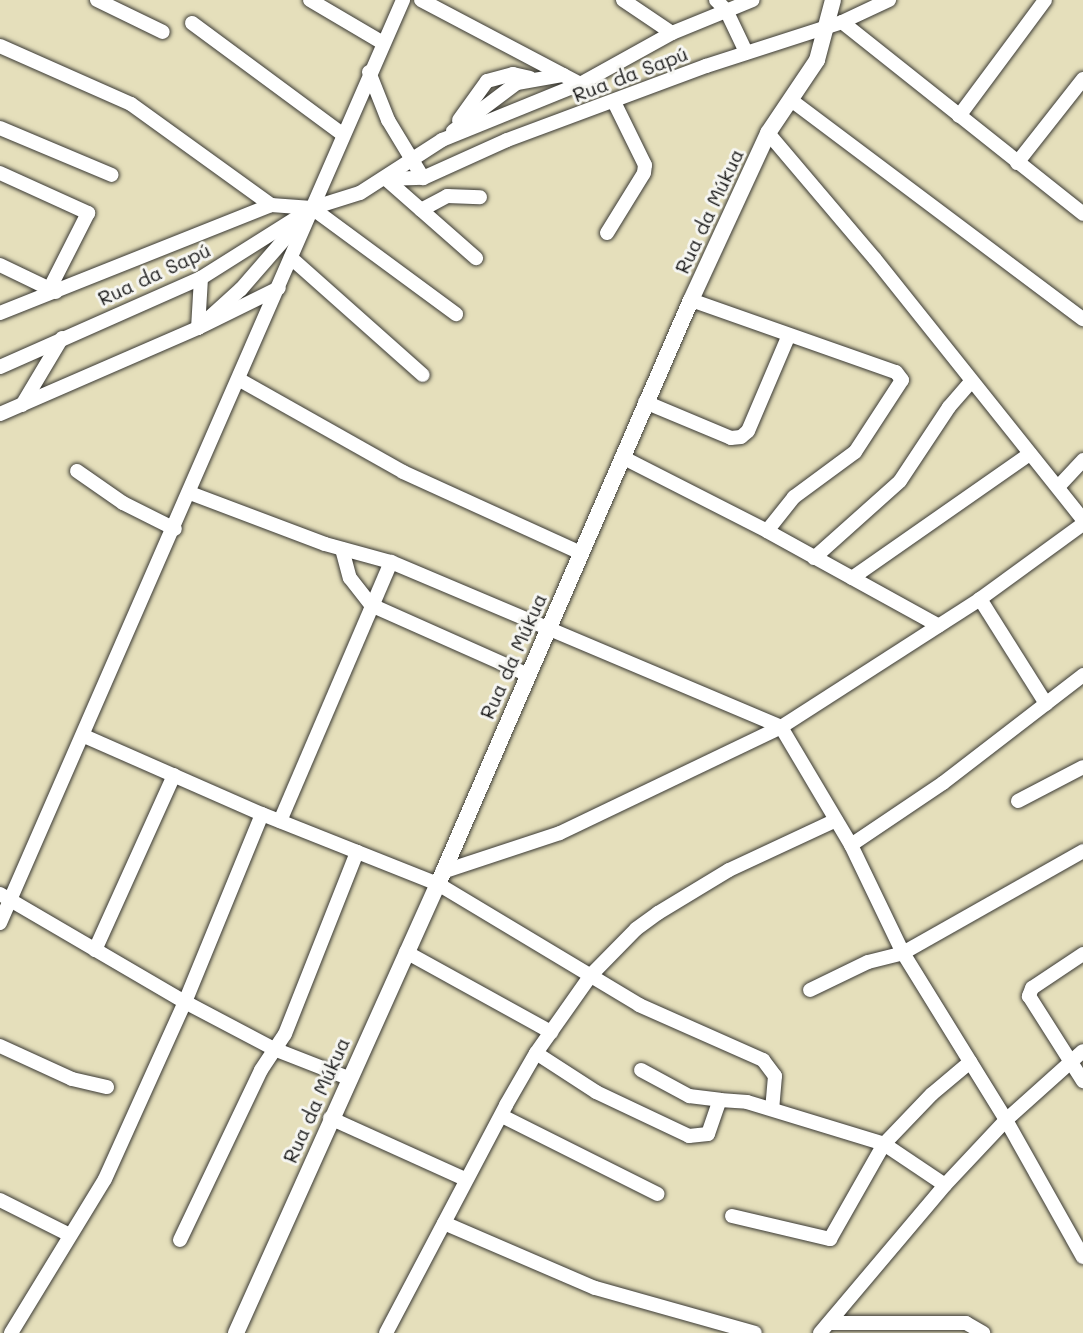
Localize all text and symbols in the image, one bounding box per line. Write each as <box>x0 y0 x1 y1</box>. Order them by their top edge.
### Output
street label: Rua da Sapú <box>569 41 691 107</box>
street label: Rua da Múkua <box>670 145 748 277</box>
street label: Rua da Sapú <box>94 238 214 310</box>
street label: Rua da Múkua <box>475 589 551 723</box>
street label: Rua da Múkua <box>278 1033 354 1167</box>

